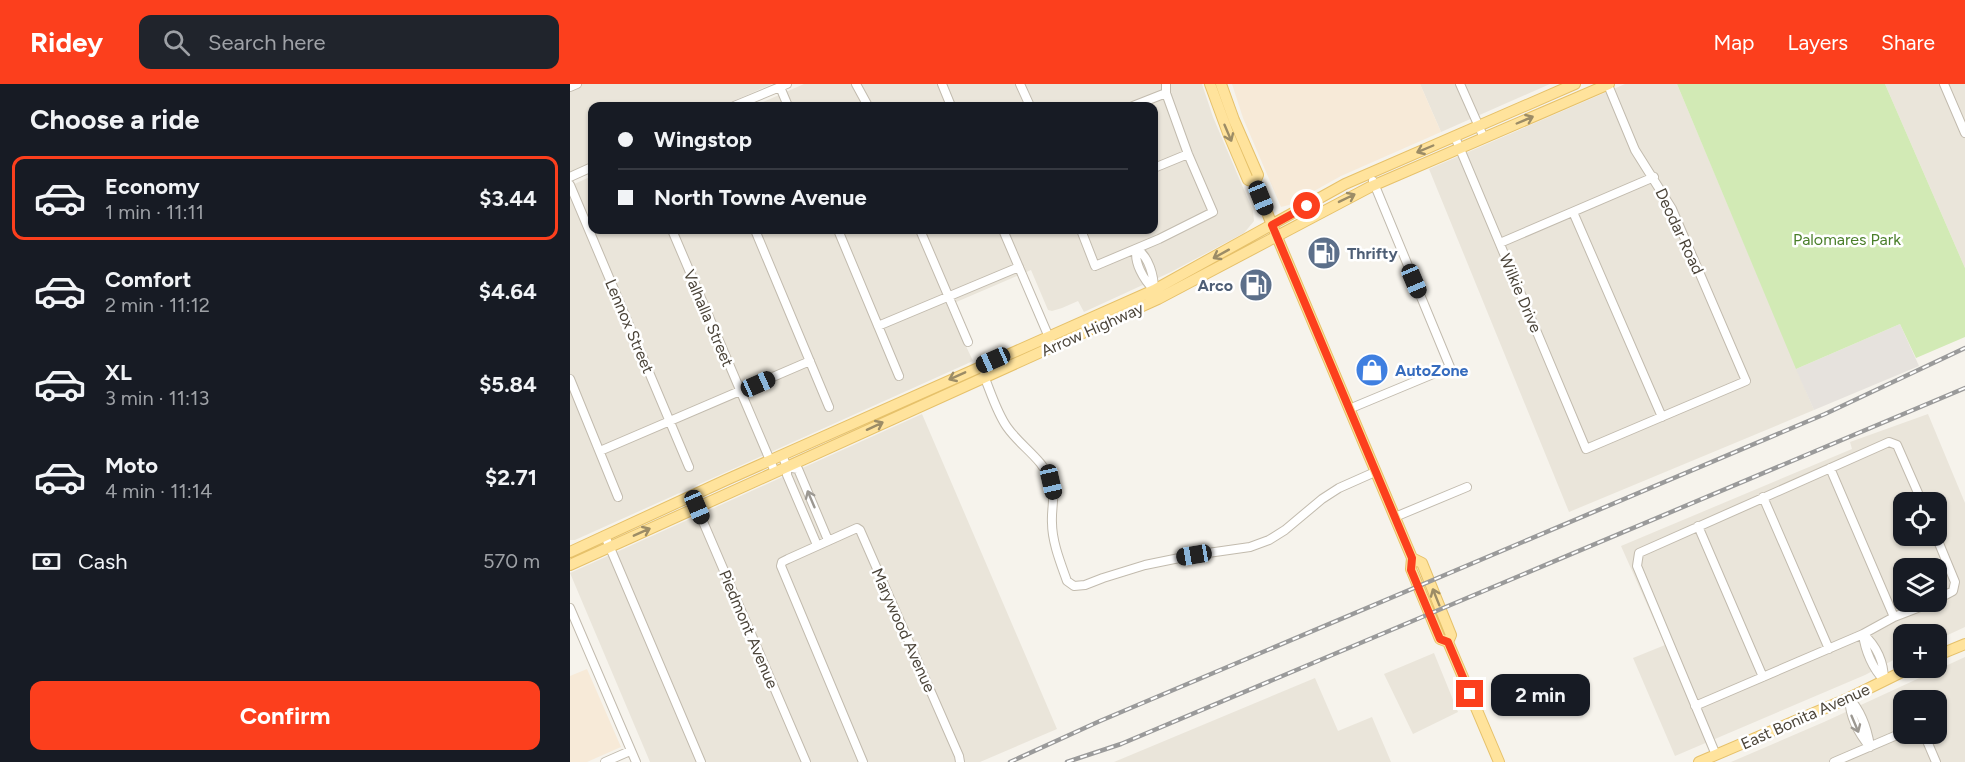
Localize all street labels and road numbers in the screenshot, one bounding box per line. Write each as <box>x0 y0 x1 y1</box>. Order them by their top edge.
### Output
street label: Deodar Road <box>1651 185 1708 277</box>
street label: Wilkie Drive <box>1495 251 1546 336</box>
street label: Valhalla Street <box>680 267 737 369</box>
street label: Lennox Street <box>601 276 658 376</box>
street label: Arrow Highway <box>1038 298 1147 360</box>
street label: Marywood Avenue <box>868 565 940 695</box>
street label: Piedmont Avenue <box>715 567 782 692</box>
street label: East Bonita Avenue <box>1738 679 1873 753</box>

